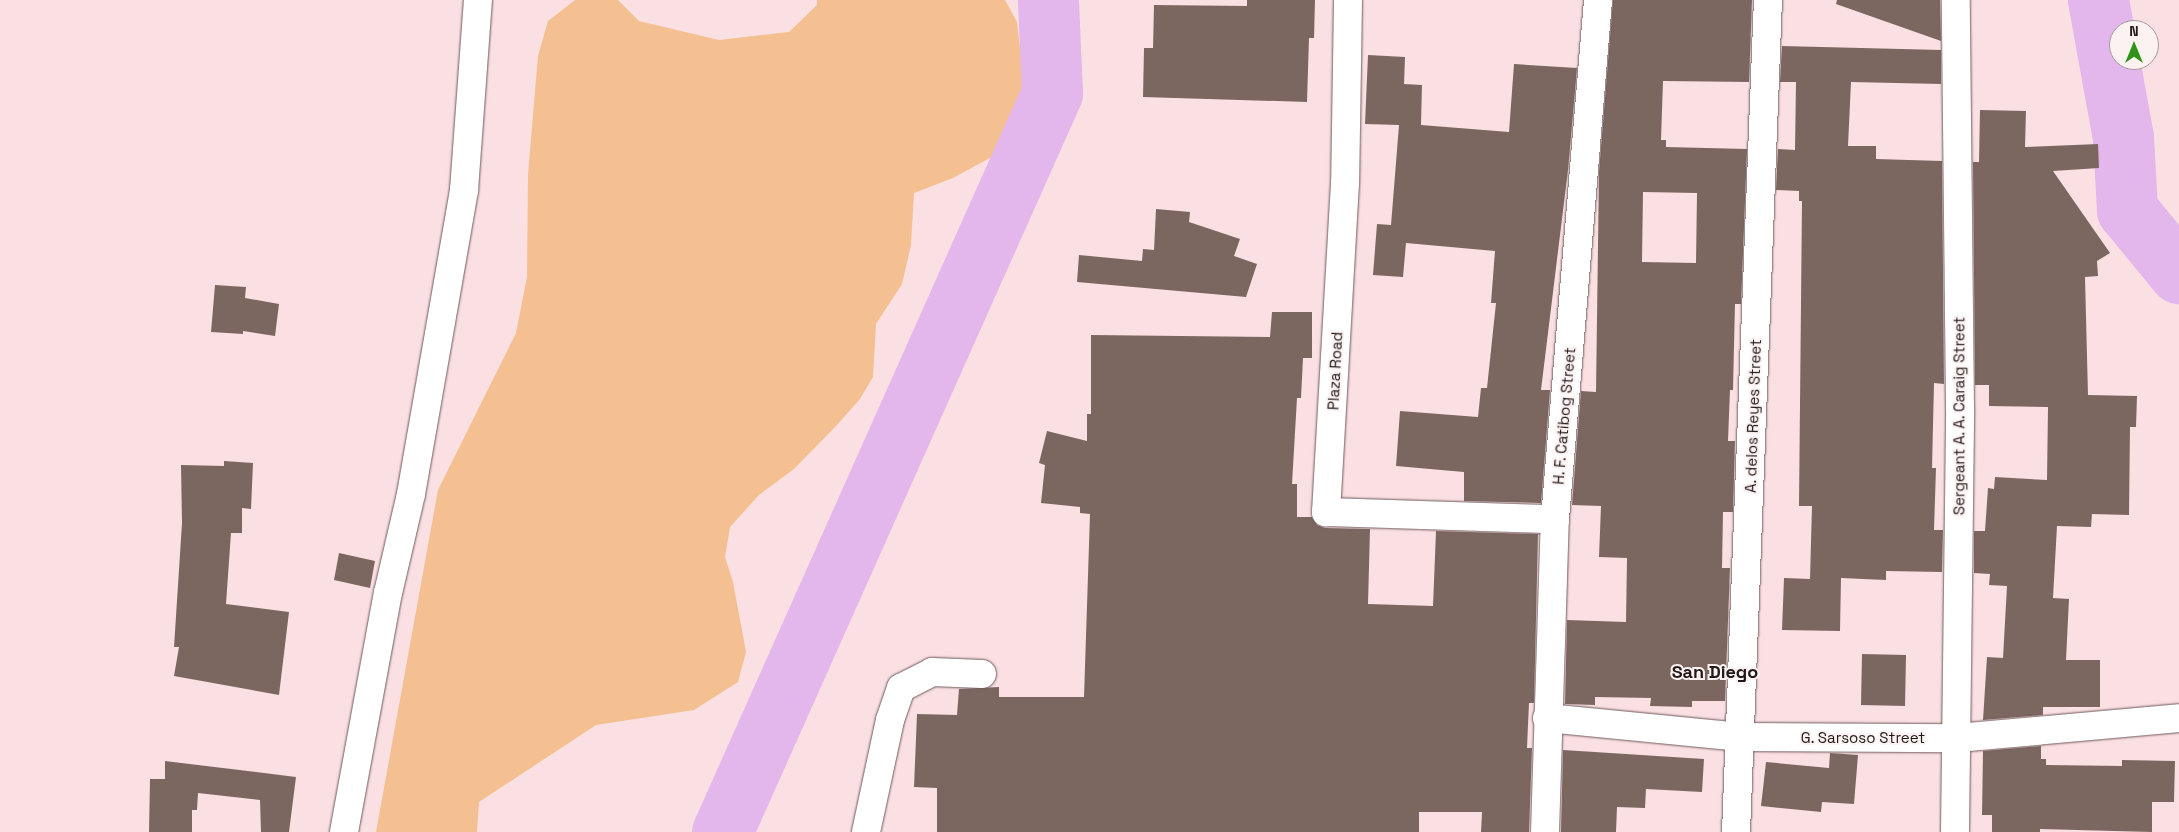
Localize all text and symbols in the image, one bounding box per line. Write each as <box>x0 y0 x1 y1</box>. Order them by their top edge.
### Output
north arrow <box>2109 20 2159 70</box>
text: N <box>2129 22 2139 40</box>
street label: Sergeant A. A. Caraig Street <box>1950 316 1968 516</box>
street label: Plaza Road <box>1324 331 1346 411</box>
street label: A. delos Reyes Street <box>1741 339 1765 493</box>
street label: H. F. Catibog Street <box>1549 346 1579 486</box>
district label: San Diego <box>1672 661 1758 683</box>
street label: G. Sarsoso Street <box>1801 729 1925 747</box>

